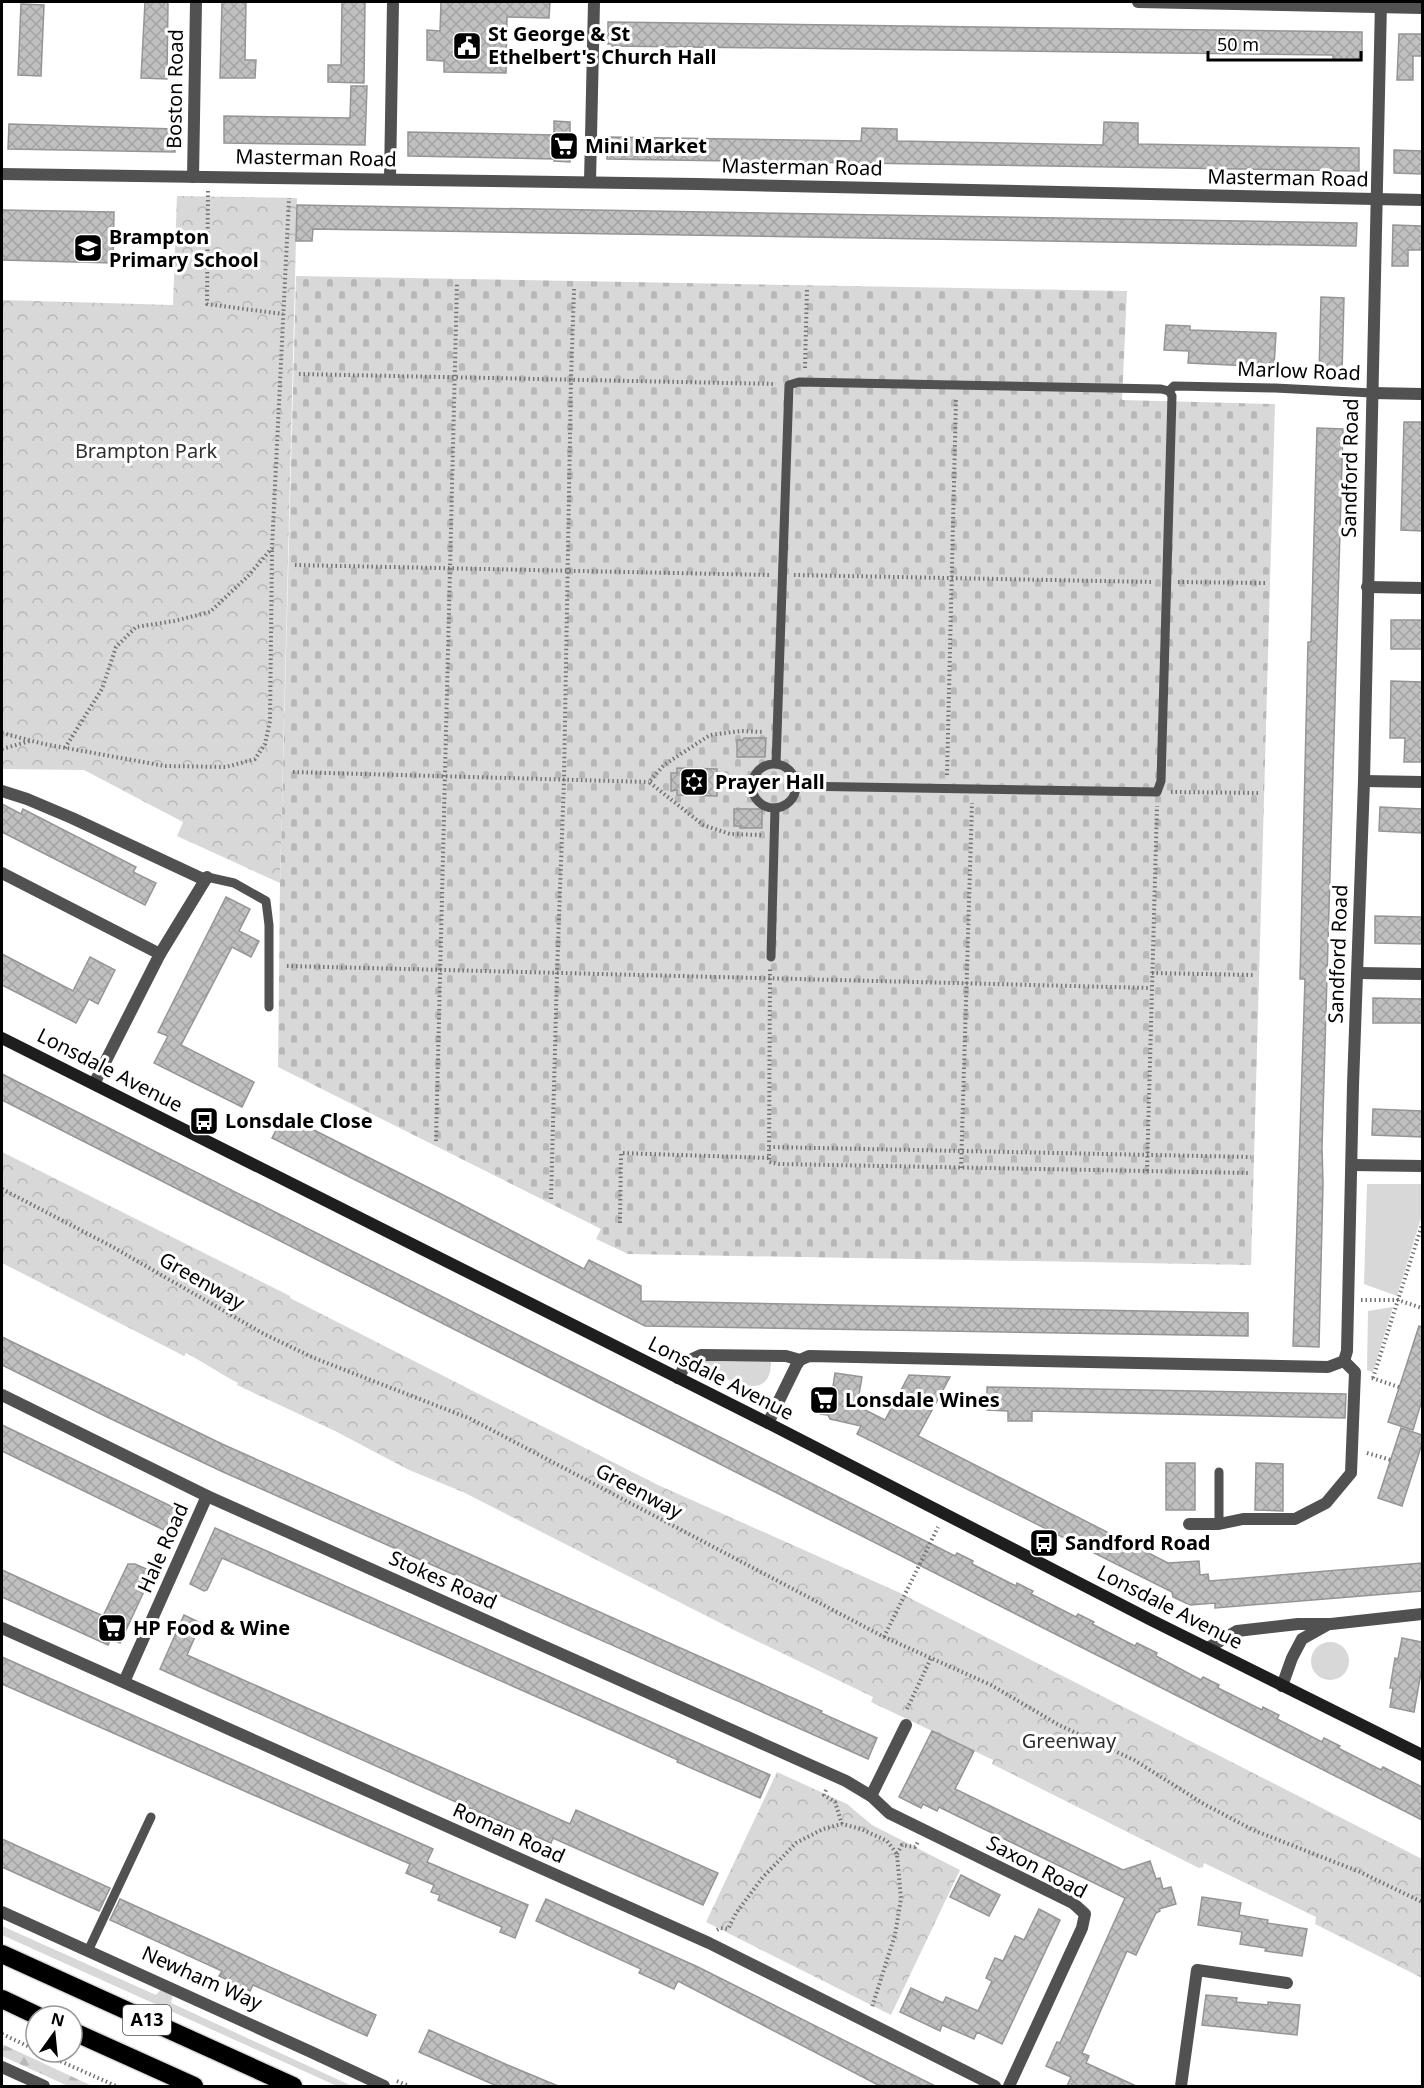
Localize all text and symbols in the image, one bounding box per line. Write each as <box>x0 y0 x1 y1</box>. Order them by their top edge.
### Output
place label: St George & St Ethelbert's Church Hall <box>488 20 716 70</box>
scale bar <box>1208 24 1361 62</box>
street label: Boston Road <box>160 29 189 149</box>
public building icon: St George & St Ethelbert's Church Hall <box>451 30 483 62</box>
text: 50 m <box>1217 32 1259 56</box>
supermarket icon: Mini Market <box>548 130 580 162</box>
place label: Mini Market <box>585 132 707 159</box>
street label: Masterman Road <box>235 143 397 172</box>
street label: Masterman Road <box>721 152 883 181</box>
street label: Masterman Road <box>1207 163 1369 192</box>
place label: Brampton Primary School <box>109 223 259 273</box>
school or university icon: Brampton Primary School <box>72 232 104 264</box>
street label: Marlow Road <box>1237 355 1361 386</box>
street label: Sandford Road <box>1335 398 1364 538</box>
park label: Brampton Park <box>75 437 217 464</box>
synagogue icon: Prayer Hall <box>678 766 710 798</box>
place label: Prayer Hall <box>715 768 825 795</box>
street label: Sandford Road <box>1322 884 1353 1024</box>
street label: Lonsdale Avenue <box>33 1021 188 1118</box>
bus stop icon: Lonsdale Close <box>188 1105 220 1137</box>
place label: Lonsdale Close <box>225 1107 373 1134</box>
street label: Greenway <box>155 1245 251 1316</box>
street label: Lonsdale Avenue <box>644 1329 799 1426</box>
supermarket icon: Lonsdale Wines <box>808 1384 840 1416</box>
place label: Lonsdale Wines <box>845 1386 1000 1413</box>
street label: Greenway <box>591 1456 688 1525</box>
street label: Hale Road <box>131 1499 194 1597</box>
bus stop icon: Sandford Road <box>1028 1527 1060 1559</box>
place label: Sandford Road <box>1065 1529 1211 1556</box>
street label: Stokes Road <box>385 1544 501 1615</box>
street label: Lonsdale Avenue <box>1093 1558 1248 1655</box>
supermarket icon: HP Food & Wine <box>96 1612 128 1644</box>
place label: HP Food & Wine <box>133 1614 290 1641</box>
park label: Greenway <box>1022 1727 1117 1754</box>
street label: Roman Road <box>449 1796 570 1869</box>
street label: Saxon Road <box>982 1829 1092 1904</box>
street label: Newham Way <box>138 1939 267 2016</box>
north arrow <box>24 2004 84 2064</box>
road number: A13 <box>123 2005 171 2035</box>
text: N <box>49 2007 67 2032</box>

